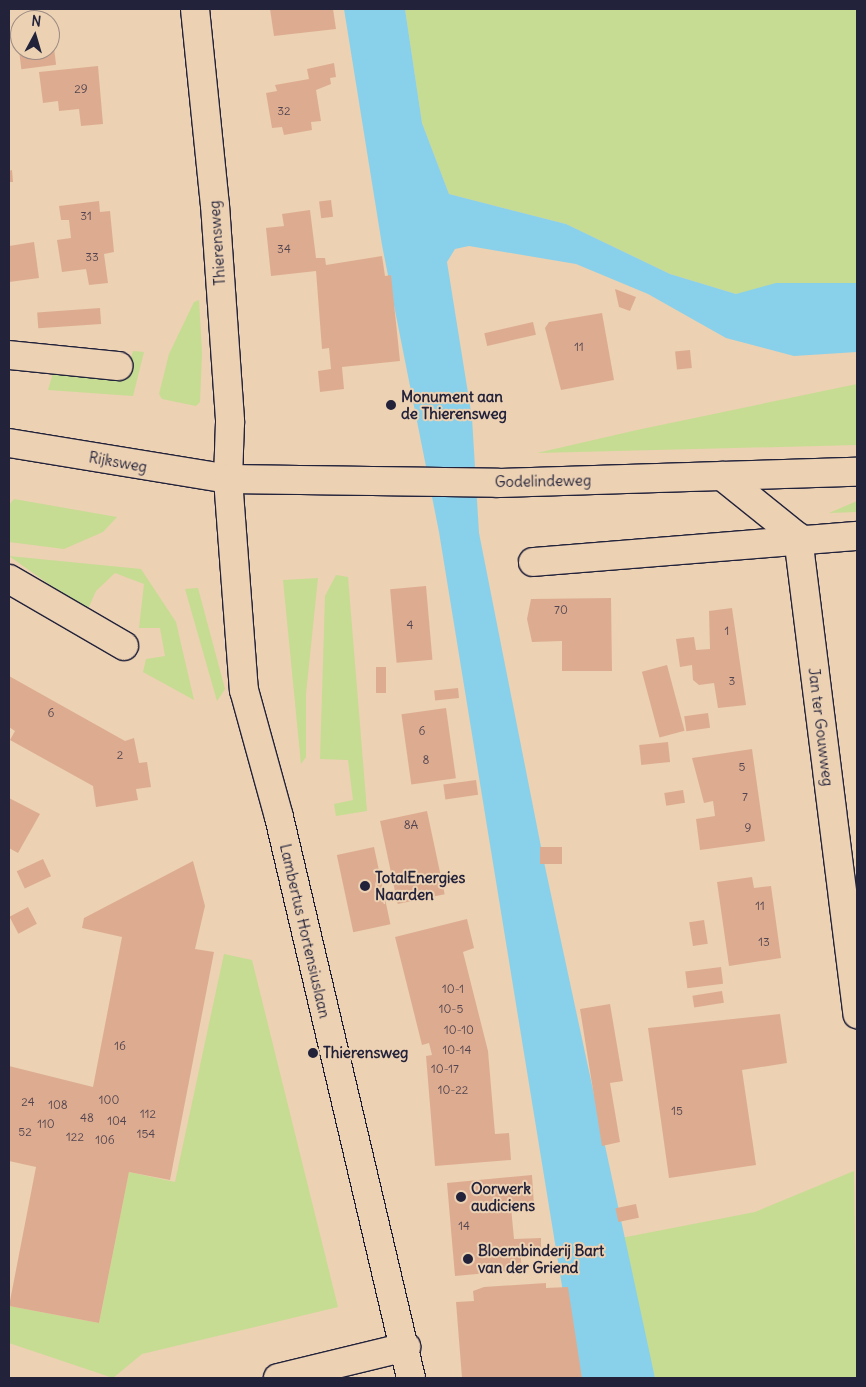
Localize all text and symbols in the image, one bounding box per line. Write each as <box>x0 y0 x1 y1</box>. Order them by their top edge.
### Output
north arrow <box>10 10 60 60</box>
text: N <box>31 12 42 31</box>
house number: 29 <box>74 82 88 96</box>
house number: 32 <box>277 104 291 118</box>
street label: Thierensweg <box>205 200 229 286</box>
house number: 31 <box>80 209 92 223</box>
house number: 34 <box>277 242 291 256</box>
house number: 33 <box>85 250 99 264</box>
house number: 11 <box>574 340 584 354</box>
place label: Monument aan de Thierensweg <box>401 387 507 422</box>
marker: Monument aan de Thierensweg <box>385 399 397 411</box>
street label: Rijksweg <box>87 448 149 476</box>
street label: Godelindeweg <box>495 471 591 491</box>
house number: 70 <box>554 603 568 617</box>
house number: 4 <box>407 618 413 632</box>
house number: 1 <box>725 624 729 638</box>
street label: Jan ter Gouwweg <box>805 667 837 787</box>
house number: 3 <box>729 674 735 688</box>
house number: 6 <box>48 706 54 720</box>
house number: 6 <box>419 724 425 738</box>
house number: 2 <box>117 748 123 762</box>
house number: 8 <box>423 753 429 767</box>
house number: 5 <box>739 760 745 774</box>
house number: 7 <box>742 790 748 804</box>
house number: 8A <box>404 818 418 832</box>
house number: 9 <box>745 821 751 835</box>
street label: Lambertus Hortensiuslaan <box>276 842 334 1020</box>
place label: TotalEnergies Naarden <box>375 868 465 903</box>
marker: TotalEnergies Naarden <box>359 880 371 892</box>
house number: 11 <box>755 899 765 913</box>
house number: 13 <box>758 935 770 949</box>
house number: 10-1 <box>442 982 464 996</box>
house number: 10-5 <box>439 1002 463 1016</box>
house number: 10-10 <box>444 1023 474 1037</box>
house number: 16 <box>114 1039 126 1053</box>
house number: 10-14 <box>443 1043 471 1057</box>
place label: Thierensweg <box>323 1044 408 1062</box>
marker: Thierensweg <box>307 1047 319 1059</box>
house number: 10-17 <box>431 1062 459 1076</box>
house number: 10-22 <box>438 1083 468 1097</box>
house number: 100 <box>99 1093 119 1107</box>
house number: 24 <box>21 1095 35 1109</box>
house number: 108 <box>48 1098 68 1112</box>
house number: 15 <box>671 1104 683 1118</box>
house number: 112 <box>140 1107 156 1121</box>
house number: 48 <box>80 1111 94 1125</box>
house number: 104 <box>107 1114 127 1128</box>
house number: 110 <box>37 1117 55 1131</box>
house number: 52 <box>18 1125 32 1139</box>
house number: 154 <box>137 1127 155 1141</box>
house number: 122 <box>66 1130 84 1144</box>
house number: 106 <box>95 1133 115 1147</box>
place label: Oorwerk audiciens <box>471 1179 535 1214</box>
marker: Oorwerk audiciens <box>455 1191 467 1203</box>
house number: 14 <box>458 1219 470 1233</box>
place label: Bloembinderij Bart van der Griend <box>478 1241 604 1276</box>
marker: Bloembinderij Bart van der Griend <box>462 1253 474 1265</box>

